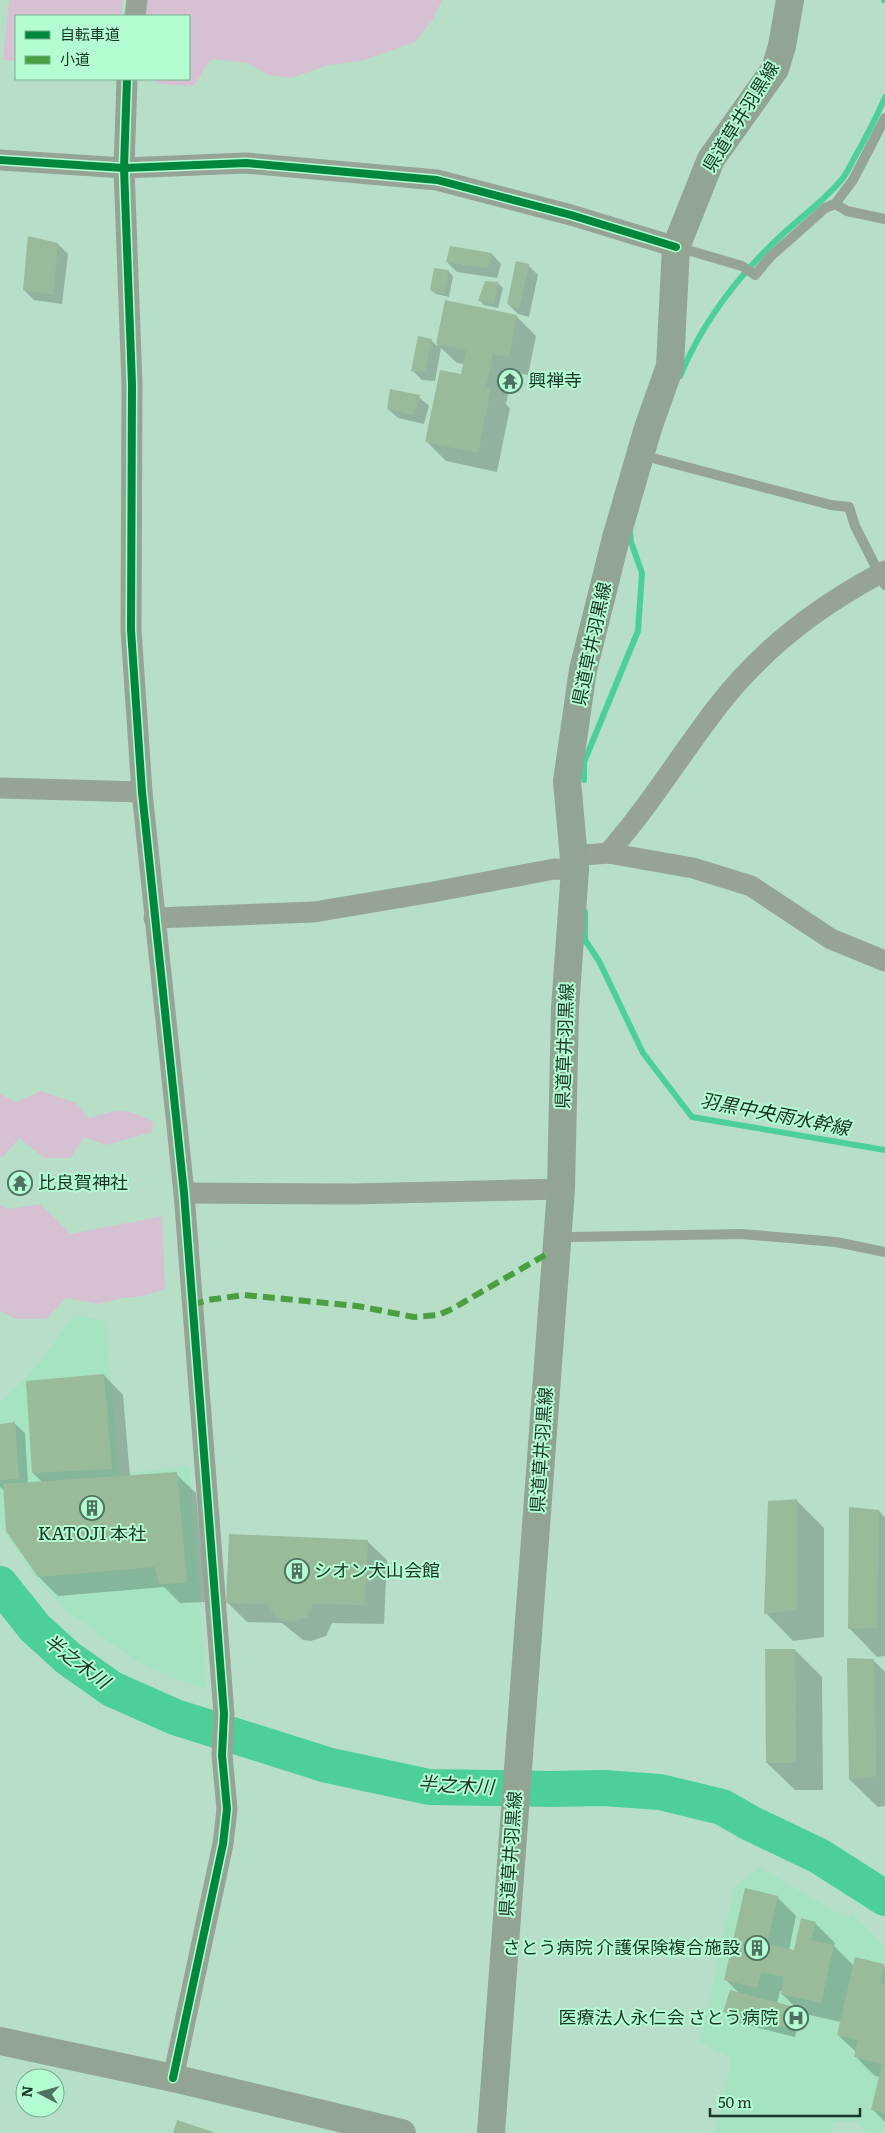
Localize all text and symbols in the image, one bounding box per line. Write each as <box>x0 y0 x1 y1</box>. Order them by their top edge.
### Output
legend <box>15 15 190 80</box>
text: 自転車道 <box>60 22 120 45</box>
text: 小道 <box>60 47 90 70</box>
street label: 県道草井羽黒線 <box>695 56 785 177</box>
place label: 興禅寺 <box>528 366 582 393</box>
temple icon: 興禅寺 <box>497 368 523 394</box>
street label: 県道草井羽黒線 <box>564 579 617 708</box>
street label: 県道草井羽黒線 <box>548 983 579 1109</box>
water label: 羽黒中央雨水幹線 <box>698 1085 854 1142</box>
place label: 比良賀神社 <box>38 1168 128 1195</box>
temple icon: 比良賀神社 <box>7 1170 33 1196</box>
street label: 県道草井羽黒線 <box>523 1386 558 1514</box>
building icon: KATOJI 本社 <box>79 1495 105 1521</box>
place label: KATOJI 本社 <box>38 1519 146 1546</box>
place label: シオン犬山会館 <box>314 1556 440 1583</box>
building icon: シオン犬山会館 <box>284 1558 310 1584</box>
water label: 半之木川 <box>39 1626 118 1695</box>
water label: 半之木川 <box>417 1768 497 1800</box>
street label: 県道草井羽黒線 <box>492 1790 527 1918</box>
place label: さとう病院 介護保険複合施設 <box>502 1933 740 1960</box>
building icon: さとう病院 介護保険複合施設 <box>744 1935 770 1961</box>
place label: 医療法人永仁会 さとう病院 <box>558 2003 778 2030</box>
hospital icon: 医療法人永仁会 さとう病院 <box>783 2005 809 2031</box>
north arrow <box>15 2068 65 2118</box>
text: N <box>16 2084 37 2098</box>
scale bar <box>710 2086 860 2118</box>
text: 50 m <box>718 2090 752 2113</box>

